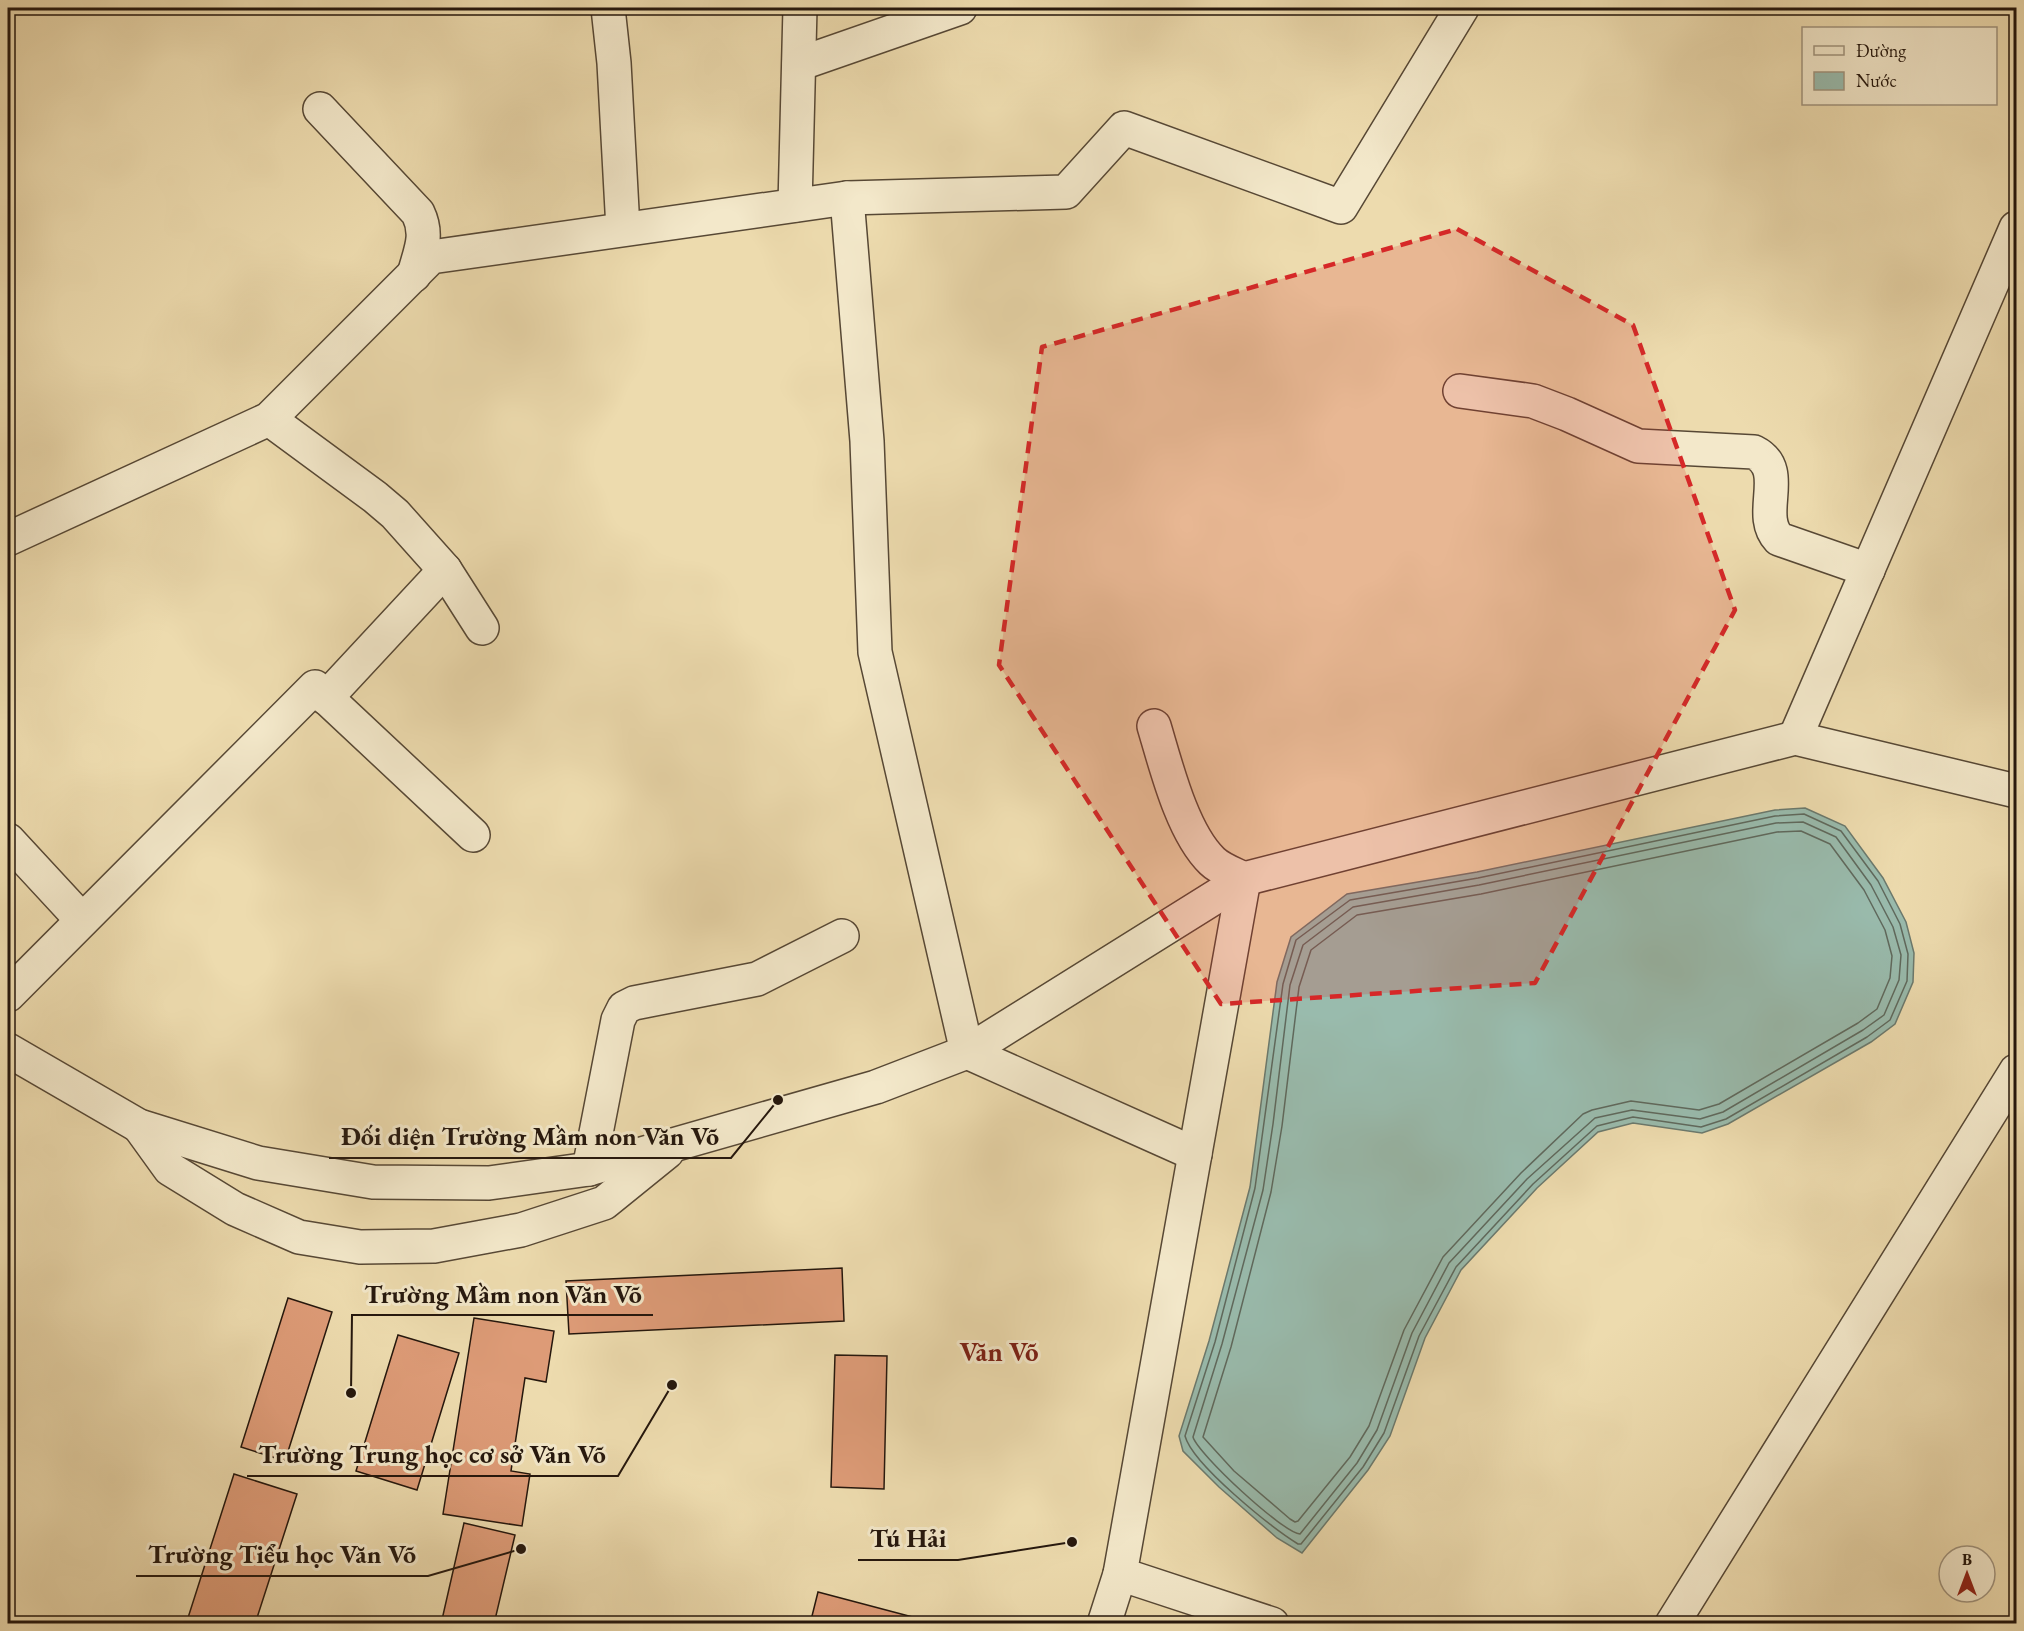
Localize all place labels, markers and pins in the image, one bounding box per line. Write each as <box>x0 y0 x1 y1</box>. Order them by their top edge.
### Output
callout: Đối diện Trường Mầm non Văn Võ <box>329 1114 731 1158</box>
callout: Trường Mầm non Văn Võ <box>352 1271 653 1315</box>
callout: Trường Trung học cơ sở Văn Võ <box>247 1432 618 1476</box>
callout: Tú Hải <box>858 1516 958 1560</box>
callout: Trường Tiểu học Văn Võ <box>136 1532 428 1576</box>

